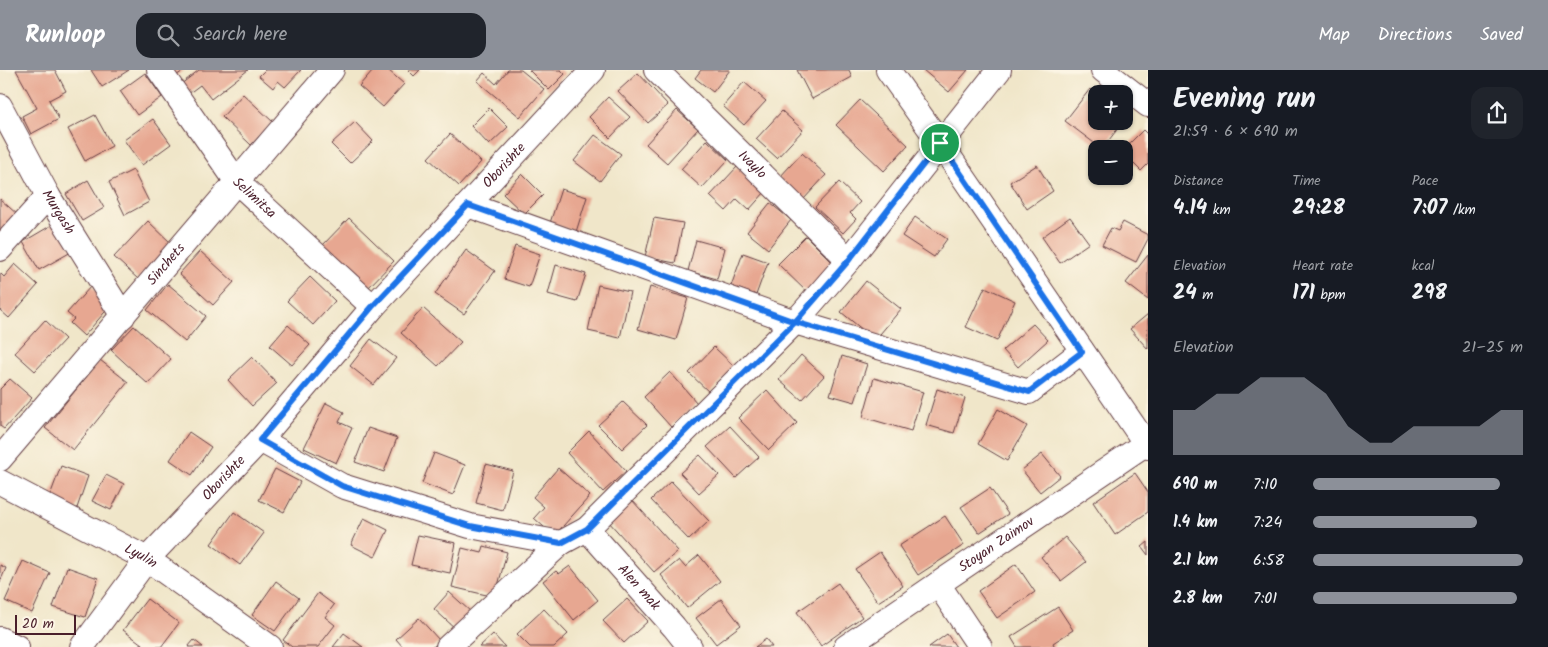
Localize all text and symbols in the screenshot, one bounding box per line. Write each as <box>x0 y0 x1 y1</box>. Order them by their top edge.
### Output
search box <box>136 13 486 58</box>
text: Runloop <box>25 16 106 55</box>
text: Search here <box>194 20 287 50</box>
icon: search <box>154 21 182 49</box>
text: Map <box>1318 21 1350 50</box>
text: Directions <box>1378 21 1452 50</box>
text: Saved <box>1480 21 1523 50</box>
text: Evening run <box>1173 77 1316 122</box>
map controls <box>1088 85 1133 185</box>
button: + <box>1088 85 1133 130</box>
button: share <box>1471 87 1523 139</box>
text: 21:59 · 6 × 690 m <box>1173 119 1298 144</box>
pin <box>919 122 961 164</box>
icon: arrive <box>926 129 954 157</box>
street label: Oborishte <box>477 137 532 193</box>
button: − <box>1088 140 1133 185</box>
street label: Ivaylo <box>733 145 772 184</box>
text: Distance <box>1173 170 1223 192</box>
text: Time <box>1292 170 1321 192</box>
text: Pace <box>1412 170 1438 192</box>
street label: Selimitsa <box>227 172 281 224</box>
street label: Murgash <box>36 186 80 239</box>
text: 4.14 <box>1173 192 1207 225</box>
text: 29:28 <box>1292 192 1345 225</box>
text: 7:07 <box>1412 192 1447 225</box>
text: km <box>1207 199 1231 221</box>
text: /km <box>1447 199 1476 221</box>
street label: Sinchets <box>142 238 191 290</box>
text: Elevation <box>1173 255 1226 277</box>
text: Heart rate <box>1292 255 1353 277</box>
text: kcal <box>1412 255 1434 277</box>
text: 24 <box>1173 277 1197 310</box>
text: 171 <box>1292 277 1315 310</box>
text: 298 <box>1412 277 1447 310</box>
text: m <box>1197 284 1213 306</box>
text: bpm <box>1315 284 1346 306</box>
text: Elevation <box>1173 335 1234 360</box>
text: 21–25 m <box>1462 335 1523 360</box>
street label: Oborishte <box>197 450 251 506</box>
text: 690 m <box>1173 472 1217 497</box>
text: 7:10 <box>1253 472 1277 497</box>
text: 1.4 km <box>1173 510 1218 535</box>
text: 7:24 <box>1253 510 1282 535</box>
street label: Stoyan Zaimov <box>954 511 1039 578</box>
street label: Lyulin <box>120 538 162 574</box>
text: 2.1 km <box>1173 548 1218 573</box>
text: 6:58 <box>1253 548 1284 573</box>
street label: Alen mak <box>612 559 666 616</box>
text: 2.8 km <box>1173 586 1223 611</box>
text: 7:01 <box>1253 586 1277 611</box>
scale bar <box>15 612 76 635</box>
text: 20 m <box>22 613 54 635</box>

